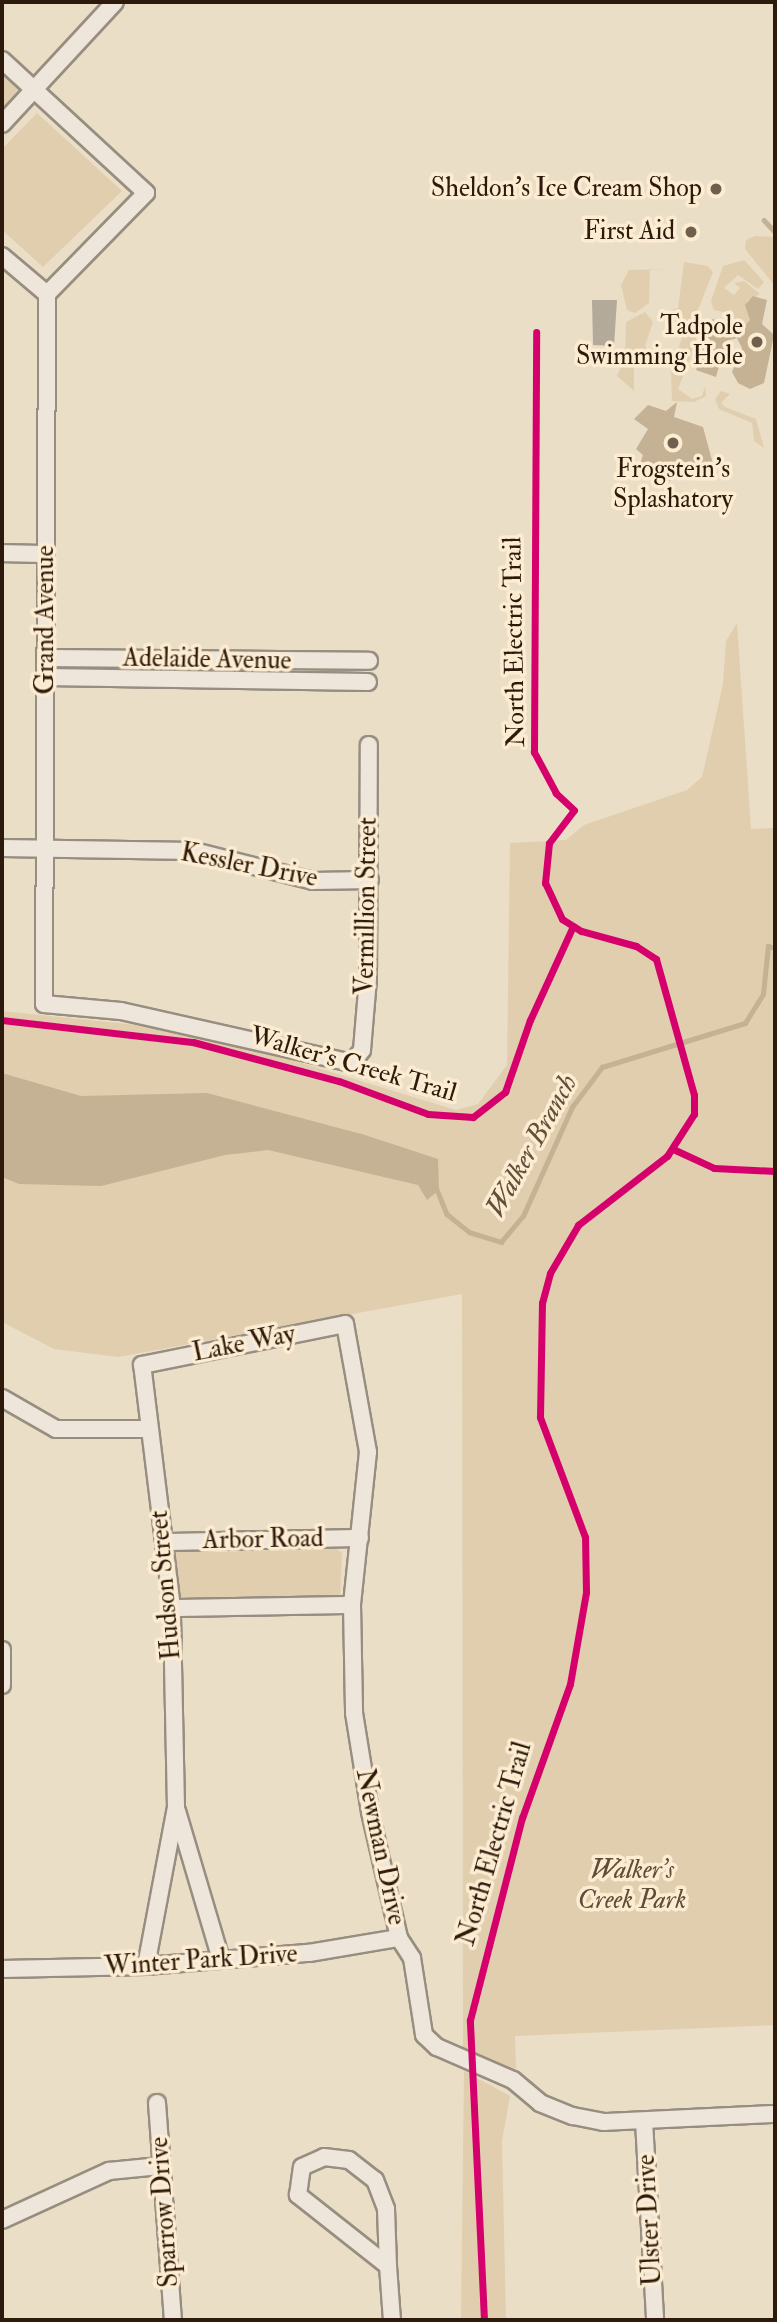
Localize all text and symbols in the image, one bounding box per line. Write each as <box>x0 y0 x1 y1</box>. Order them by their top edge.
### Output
place label: Sheldon's Ice Cream Shop <box>431 173 702 205</box>
marker: Sheldon's Ice Cream Shop <box>708 181 724 197</box>
place label: First Aid <box>583 216 675 248</box>
marker: First Aid <box>681 222 701 242</box>
place label: Tadpole Swimming Hole <box>576 311 743 372</box>
marker: Tadpole Swimming Hole <box>749 334 765 350</box>
marker: Frogstein's Splashatory <box>665 435 681 451</box>
place label: Frogstein's Splashatory <box>613 454 733 516</box>
street label: North Electric Trail <box>498 537 532 747</box>
street label: Grand Avenue <box>30 545 62 695</box>
street label: Adelaide Avenue <box>122 643 292 677</box>
street label: Vermillion Street <box>350 817 384 995</box>
street label: Kessler Drive <box>178 837 320 895</box>
street label: Walker's Creek Trail <box>246 1021 460 1109</box>
water label: Walker Branch <box>479 1069 585 1223</box>
street label: Lake Way <box>190 1319 298 1369</box>
street label: Hudson Street <box>144 1509 188 1661</box>
street label: Arbor Road <box>202 1523 324 1557</box>
street label: North Electric Trail <box>451 1739 539 1949</box>
street label: Newman Drive <box>348 1766 412 1928</box>
park label: Walker's Creek Park <box>578 1855 686 1916</box>
street label: Winter Park Drive <box>103 1939 299 1983</box>
street label: Sparrow Drive <box>144 2136 186 2288</box>
street label: Ulster Drive <box>631 2154 669 2286</box>

